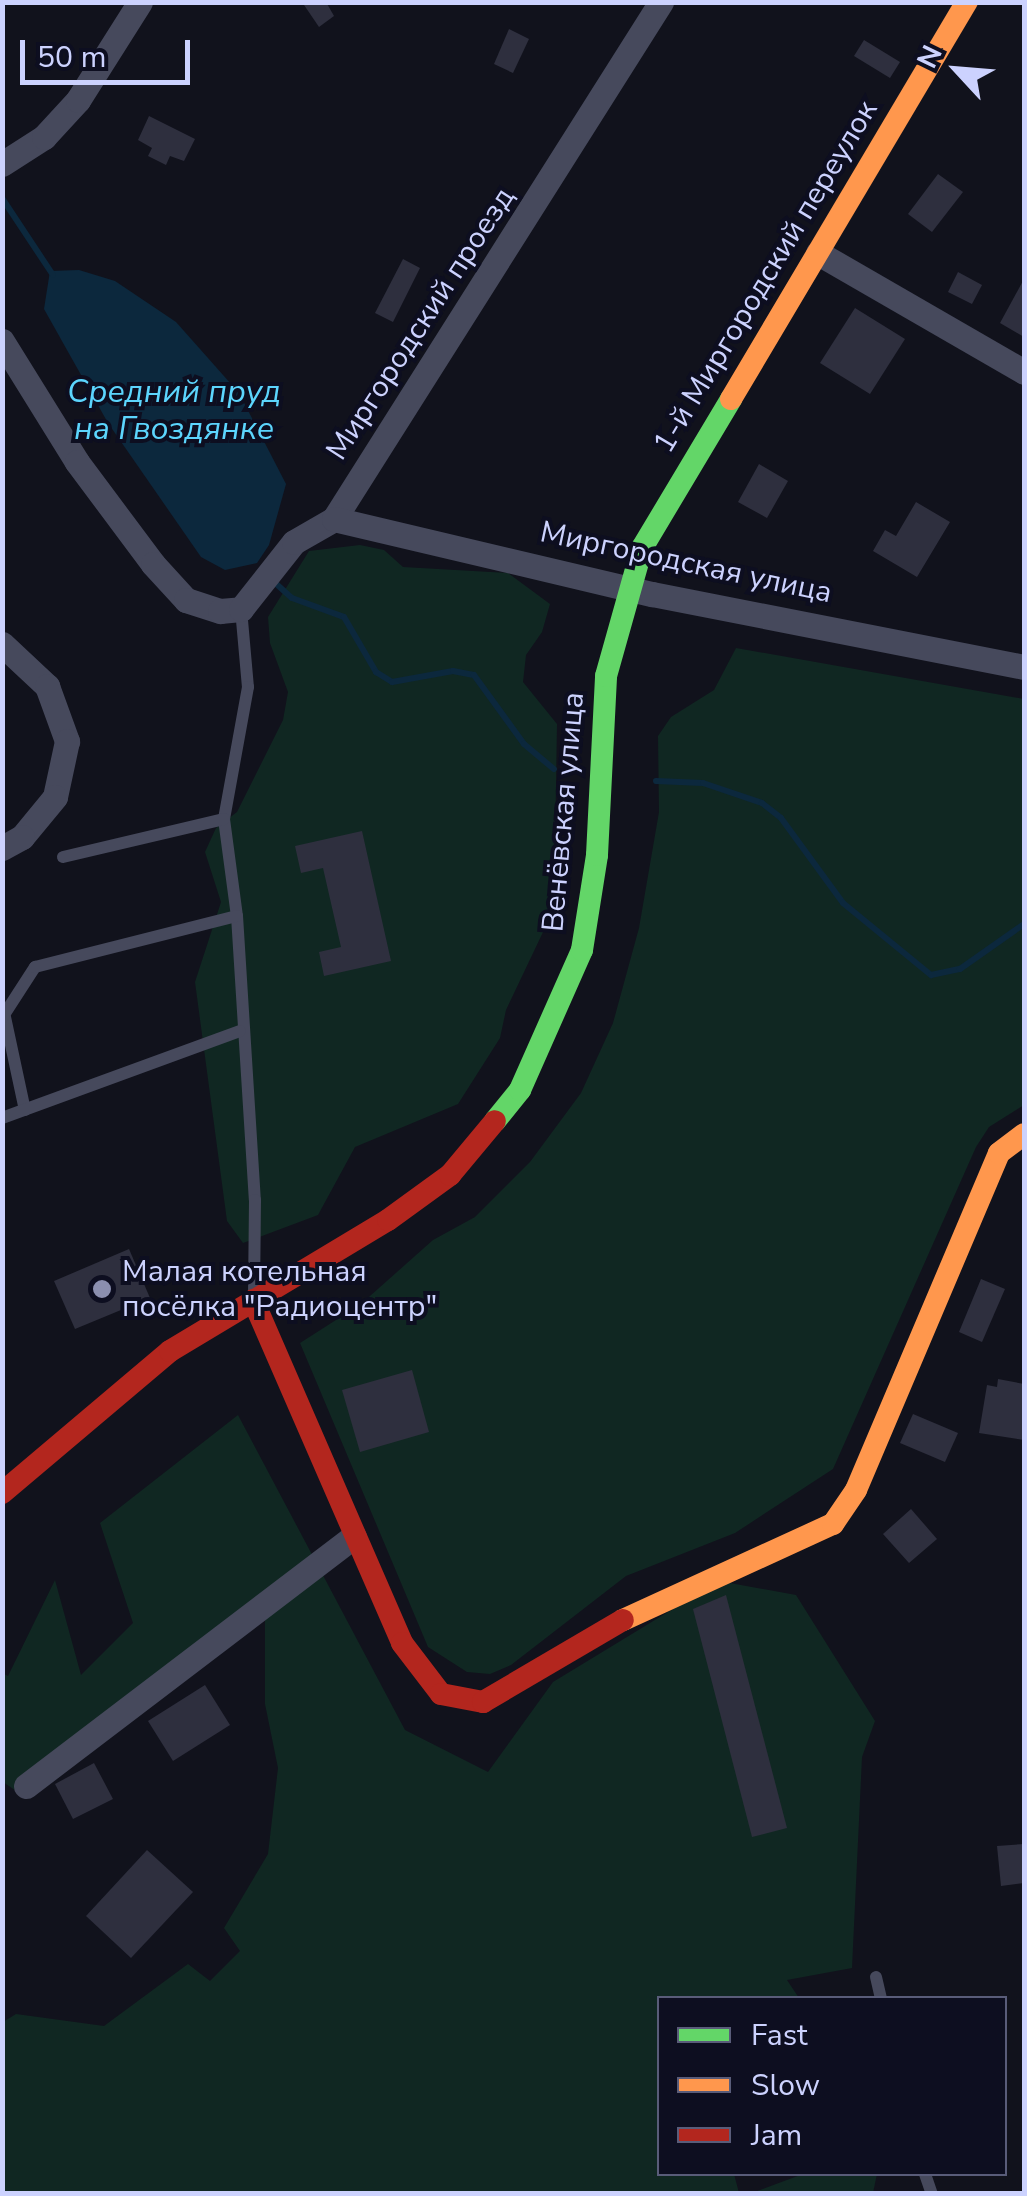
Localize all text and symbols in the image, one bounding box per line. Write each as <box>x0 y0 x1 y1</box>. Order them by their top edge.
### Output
scale bar <box>25 20 195 82</box>
north arrow <box>907 20 1007 120</box>
text: 50 m <box>37 37 106 78</box>
text: N <box>908 39 952 75</box>
street label: 1-й Миргородский переулок <box>646 94 886 460</box>
street label: Миргородский проезд <box>319 181 523 467</box>
water label: Средний пруд на Гвоздянке <box>67 374 281 449</box>
street label: Миргородская улица <box>537 514 835 612</box>
street label: Венёвская улица <box>536 691 592 933</box>
place label: Малая котельная посёлка "Радиоцентр" <box>122 1254 437 1324</box>
marker: Малая котельная посёлка "Радиоцентр" <box>91 1278 113 1300</box>
legend <box>657 1996 1007 2176</box>
text: Fast <box>751 2015 808 2056</box>
text: Slow <box>751 2065 820 2106</box>
text: Jam <box>751 2115 802 2156</box>

